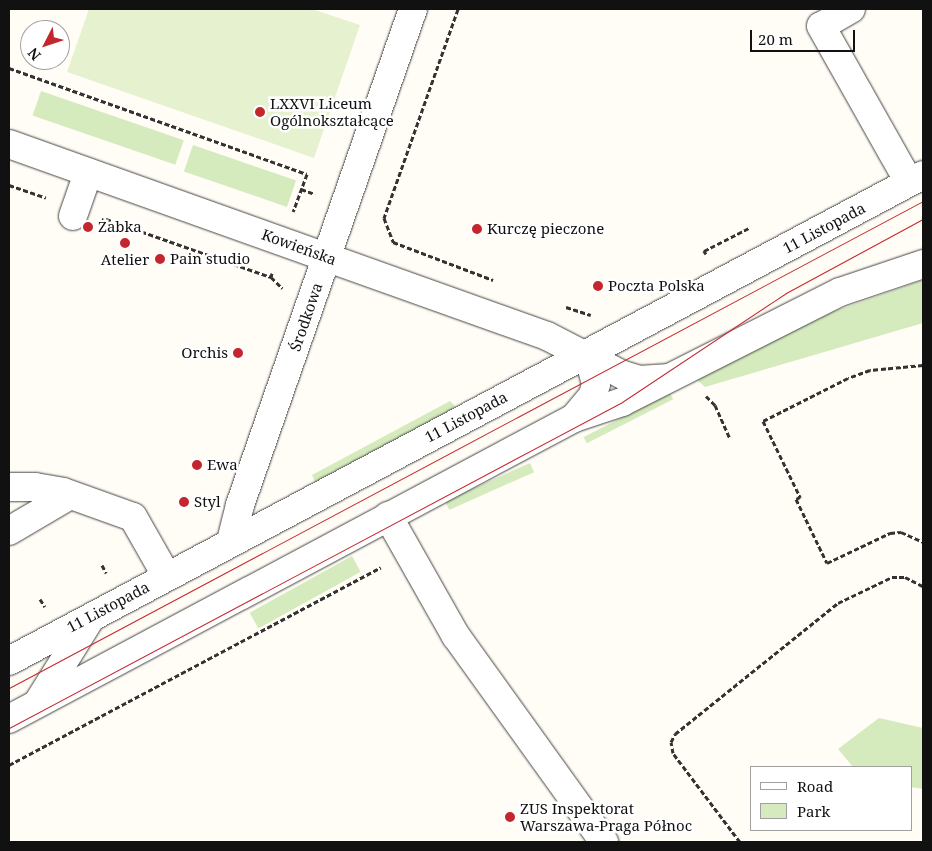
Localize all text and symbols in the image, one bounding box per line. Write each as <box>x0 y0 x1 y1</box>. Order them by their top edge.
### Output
north arrow <box>20 20 70 70</box>
scale bar <box>752 20 857 52</box>
text: 20 m <box>758 29 793 49</box>
text: N <box>23 44 45 65</box>
place label: LXXVI Liceum Ogólnokształcące <box>270 94 394 129</box>
marker: LXXVI Liceum Ogólnokształcące <box>254 106 266 118</box>
street label: 11 Listopada <box>780 199 868 257</box>
place label: Żabka <box>98 218 142 236</box>
place label: Kurczę pieczone <box>487 220 604 238</box>
marker: Żabka <box>82 221 94 233</box>
marker: Kurczę pieczone <box>471 223 483 235</box>
street label: Kowieńska <box>259 225 339 269</box>
marker: Atelier <box>119 237 131 249</box>
place label: Pain studio <box>170 250 250 268</box>
place label: Atelier <box>101 251 149 269</box>
marker: Pain studio <box>154 253 166 265</box>
place label: Poczta Polska <box>608 277 705 295</box>
street label: Środkowa <box>286 280 326 354</box>
marker: Poczta Polska <box>592 280 604 292</box>
place label: Orchis <box>181 344 228 362</box>
marker: Orchis <box>232 347 244 359</box>
street label: 11 Listopada <box>422 388 510 446</box>
place label: Ewa <box>207 456 238 474</box>
marker: Ewa <box>191 459 203 471</box>
place label: Styl <box>194 493 221 511</box>
marker: Styl <box>178 496 190 508</box>
street label: 11 Listopada <box>64 578 152 636</box>
legend <box>750 766 912 831</box>
text: Road <box>797 776 833 796</box>
place label: ZUS Inspektorat Warszawa-Praga Północ <box>520 799 692 834</box>
text: Park <box>797 801 830 821</box>
marker: ZUS Inspektorat Warszawa-Praga Północ <box>504 811 516 823</box>

